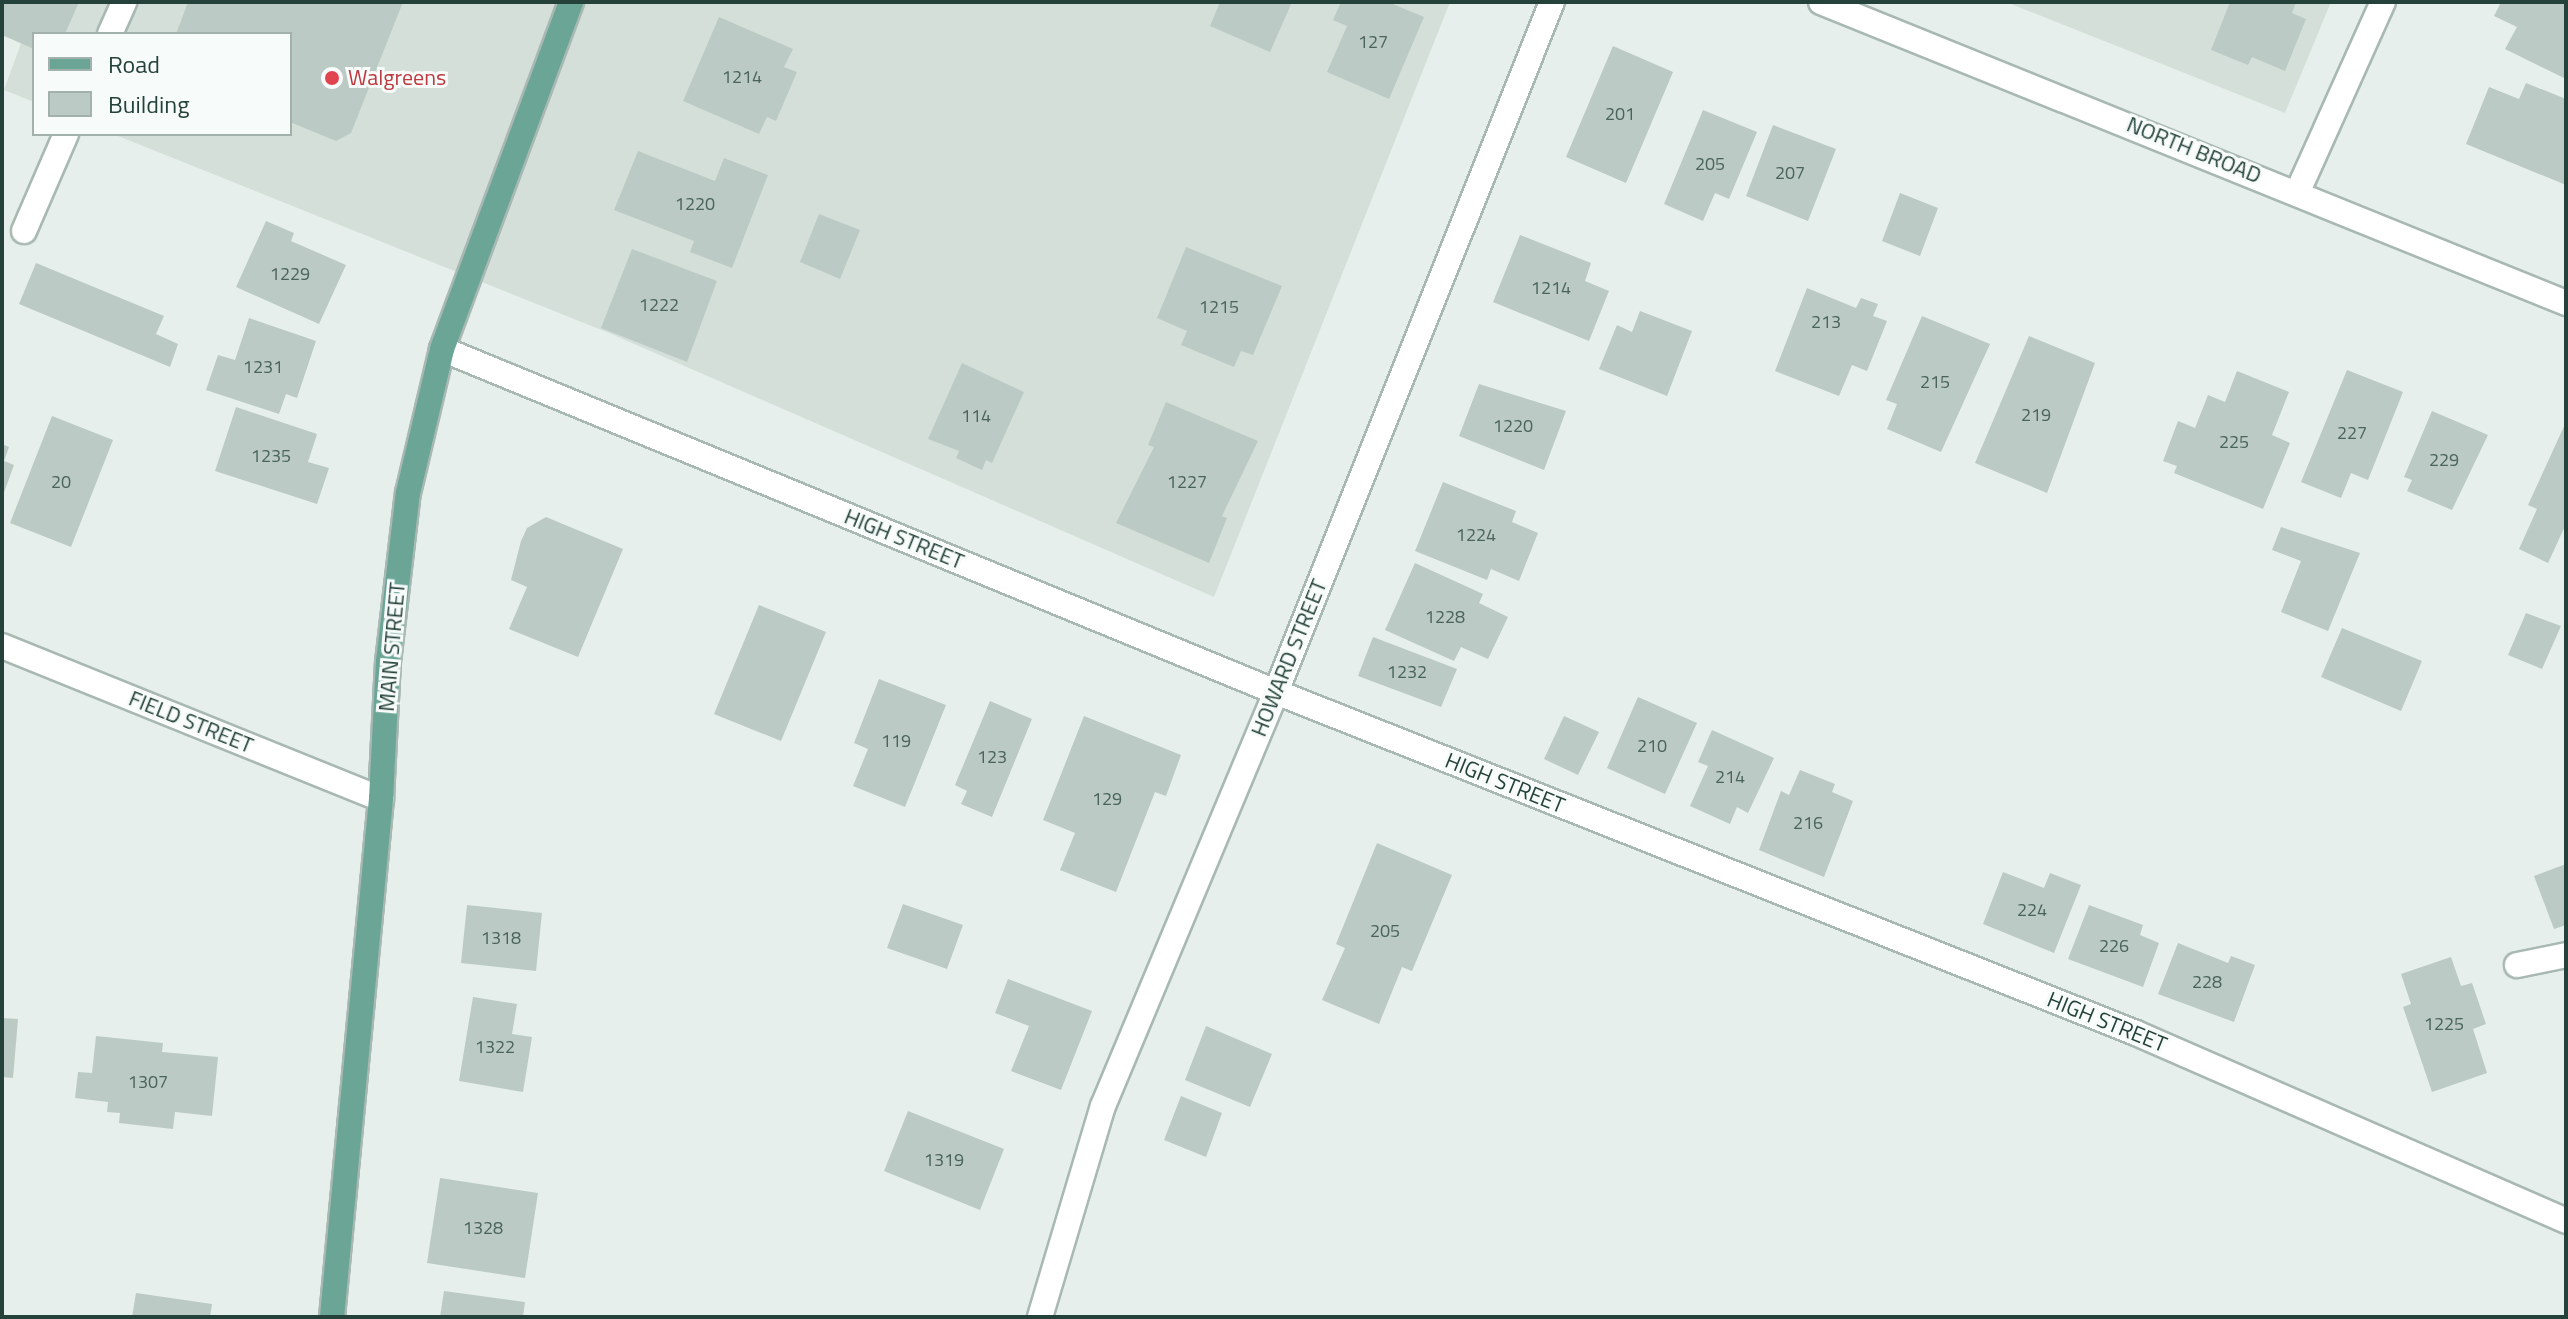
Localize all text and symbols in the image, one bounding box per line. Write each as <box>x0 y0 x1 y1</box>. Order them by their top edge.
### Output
house number: 127 <box>1358 31 1388 53</box>
legend <box>32 32 292 136</box>
text: Road <box>108 46 160 82</box>
place label: Walgreens <box>348 65 446 91</box>
house number: 1214 <box>722 66 762 88</box>
marker: Walgreens <box>323 69 341 87</box>
text: Building <box>108 86 190 122</box>
house number: 201 <box>1605 103 1635 125</box>
street label: NORTH BROAD <box>2123 111 2265 189</box>
house number: 205 <box>1695 153 1725 175</box>
house number: 207 <box>1775 162 1805 184</box>
house number: 1220 <box>675 193 715 215</box>
house number: 1229 <box>270 263 310 285</box>
house number: 1214 <box>1531 277 1571 299</box>
house number: 1222 <box>639 294 679 316</box>
house number: 1215 <box>1199 296 1239 318</box>
house number: 213 <box>1811 311 1841 333</box>
house number: 1231 <box>243 356 283 378</box>
house number: 215 <box>1920 371 1950 393</box>
house number: 219 <box>2021 404 2051 426</box>
house number: 114 <box>961 405 991 427</box>
house number: 1220 <box>1493 415 1533 437</box>
house number: 227 <box>2337 422 2367 444</box>
house number: 225 <box>2219 431 2249 453</box>
house number: 1235 <box>251 445 291 467</box>
house number: 229 <box>2429 449 2459 471</box>
house number: 20 <box>51 471 71 493</box>
house number: 1227 <box>1167 471 1207 493</box>
street label: HIGH STREET <box>840 503 968 575</box>
house number: 1224 <box>1456 524 1496 546</box>
street label: HOWARD STREET <box>1245 576 1333 740</box>
street label: MAIN STREET <box>373 581 411 713</box>
house number: 1228 <box>1425 606 1465 628</box>
house number: 1232 <box>1387 661 1427 683</box>
street label: FIELD STREET <box>125 685 257 759</box>
house number: 119 <box>881 730 911 752</box>
house number: 210 <box>1637 735 1667 757</box>
house number: 123 <box>977 746 1007 768</box>
street label: HIGH STREET <box>1441 747 1569 819</box>
house number: 214 <box>1715 766 1745 788</box>
house number: 129 <box>1092 788 1122 810</box>
house number: 216 <box>1793 812 1823 834</box>
house number: 224 <box>2017 899 2047 921</box>
house number: 205 <box>1370 920 1400 942</box>
house number: 1318 <box>481 927 521 949</box>
house number: 226 <box>2099 935 2129 957</box>
house number: 228 <box>2192 971 2222 993</box>
street label: HIGH STREET <box>2043 986 2171 1058</box>
house number: 1225 <box>2424 1013 2464 1035</box>
house number: 1322 <box>475 1036 515 1058</box>
house number: 1307 <box>128 1071 168 1093</box>
house number: 1319 <box>924 1149 964 1171</box>
house number: 1328 <box>463 1217 503 1239</box>

